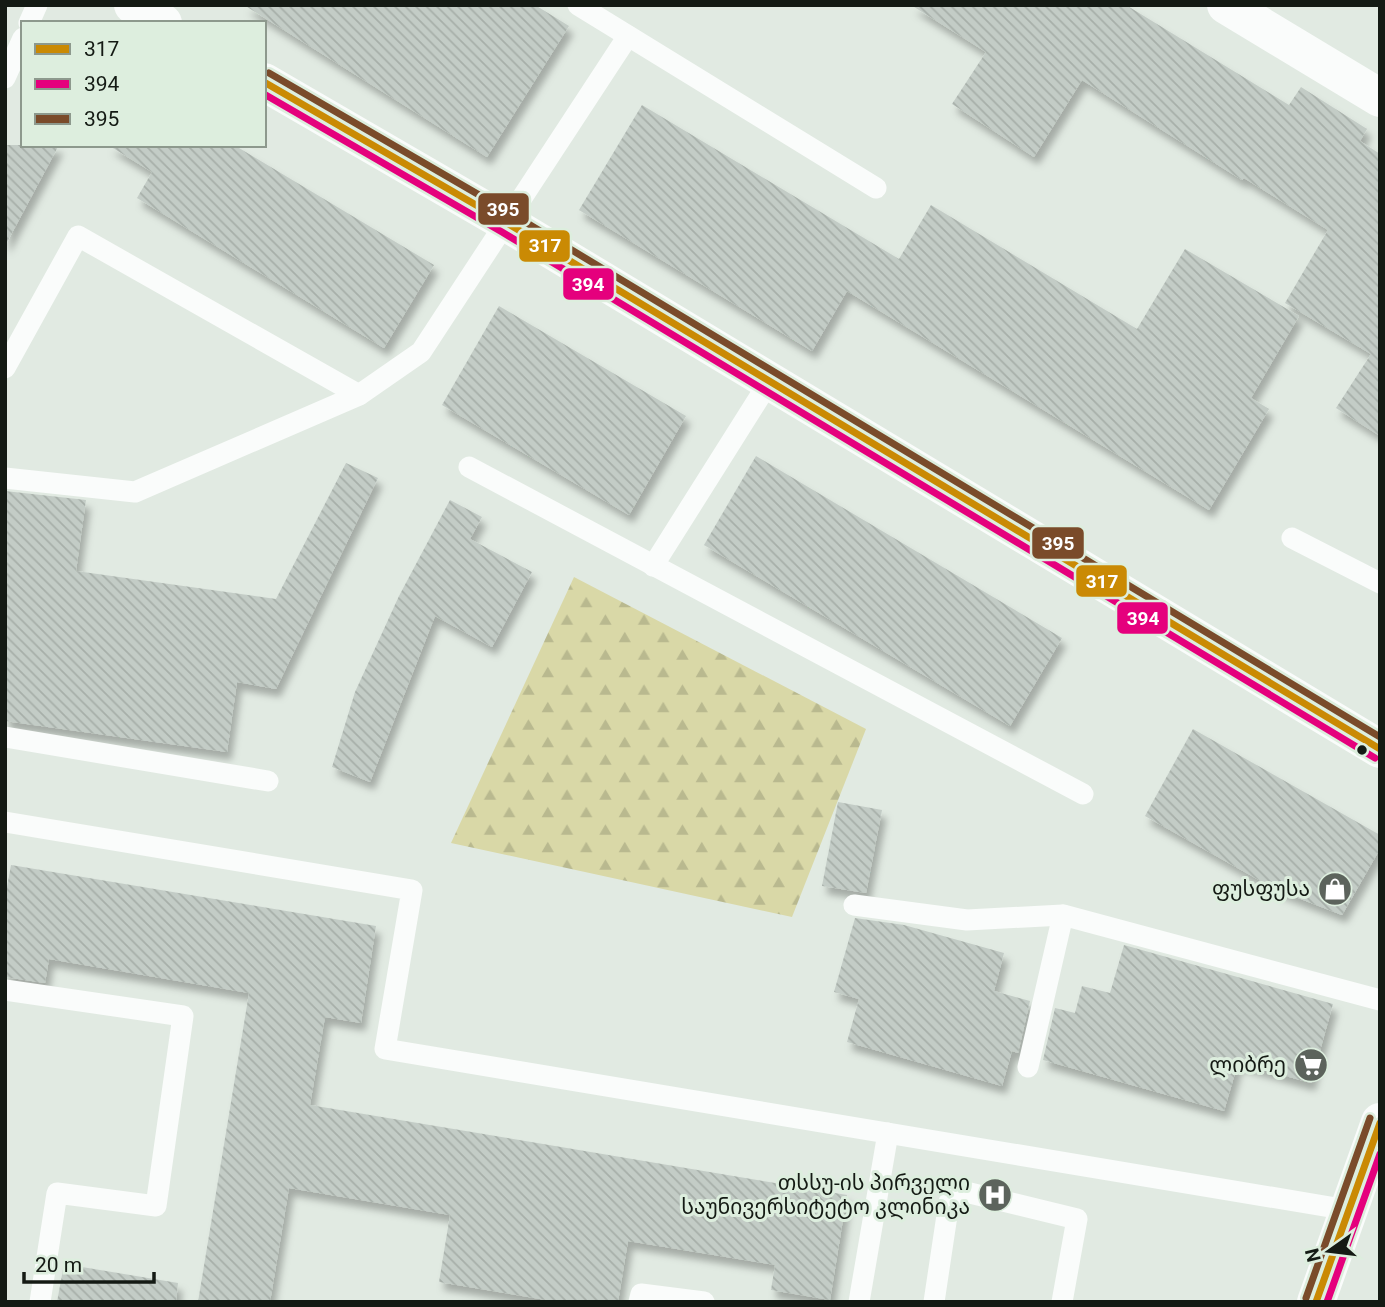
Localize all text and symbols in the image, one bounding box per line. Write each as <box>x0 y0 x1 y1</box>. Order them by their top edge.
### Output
legend <box>21 21 266 147</box>
text: 317 <box>84 37 119 61</box>
text: 394 <box>84 72 120 96</box>
text: 395 <box>84 107 119 131</box>
line badge: 395 <box>477 192 530 226</box>
text: 395 <box>487 198 519 221</box>
line badge: 317 <box>518 229 571 263</box>
text: 317 <box>529 234 561 257</box>
line badge: 394 <box>562 267 615 301</box>
text: 394 <box>572 273 604 296</box>
line badge: 395 <box>1031 526 1085 560</box>
text: 395 <box>1042 532 1074 555</box>
line badge: 317 <box>1075 564 1128 598</box>
text: 317 <box>1086 570 1118 593</box>
line badge: 394 <box>1116 601 1169 635</box>
text: 394 <box>1127 607 1159 630</box>
unlabelled marker <box>1355 743 1369 757</box>
shop icon: ფუსფუსა <box>1316 870 1354 908</box>
place label: ფუსფუსა <box>1212 877 1310 901</box>
supermarket icon: ლიბრე <box>1292 1046 1330 1084</box>
place label: ლიბრე <box>1209 1053 1286 1078</box>
place label: თსსუ-ის პირველი საუნივერსიტეტო კლინიკა <box>681 1171 970 1220</box>
hospital icon: თსსუ-ის პირველი საუნივერსიტეტო კლინიკა <box>976 1176 1014 1214</box>
north arrow <box>1294 1216 1364 1286</box>
scale bar <box>24 1240 154 1284</box>
text: N <box>1300 1246 1326 1264</box>
text: 20 m <box>35 1253 82 1277</box>

